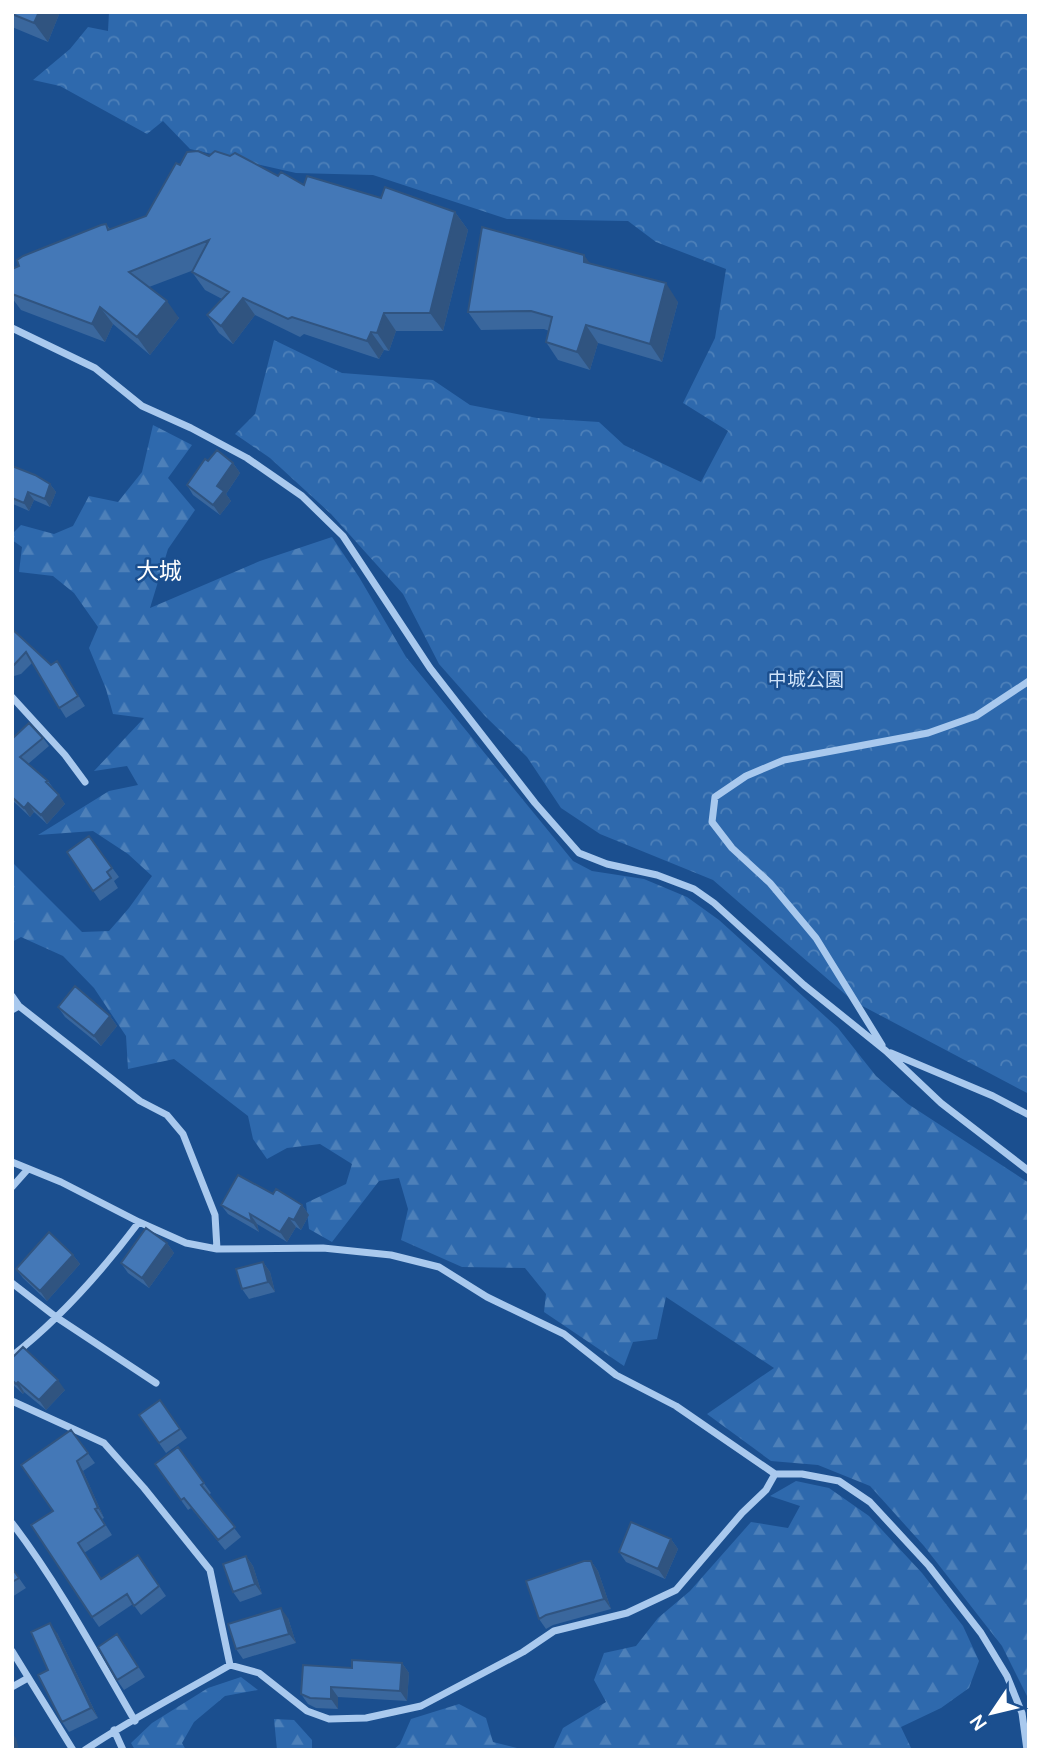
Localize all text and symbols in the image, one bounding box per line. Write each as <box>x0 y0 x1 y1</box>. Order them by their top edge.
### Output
district label: 大城 <box>136 554 182 586</box>
park label: 中城公園 <box>768 666 844 692</box>
north arrow <box>957 1678 1027 1748</box>
text: N <box>964 1710 993 1736</box>

